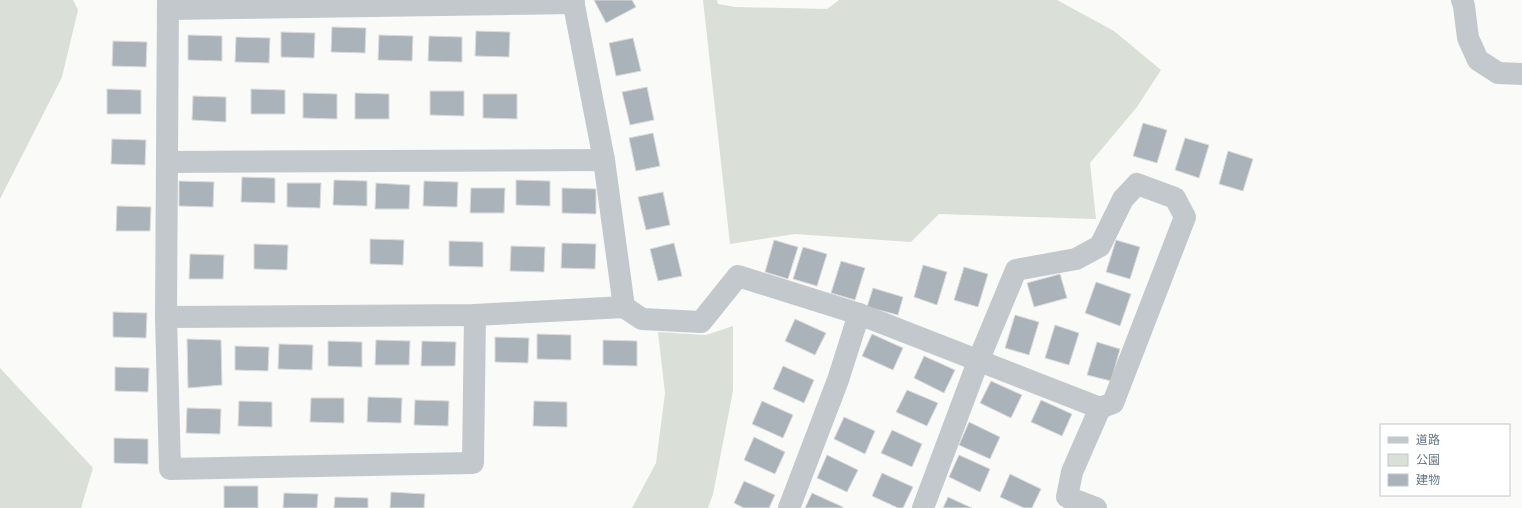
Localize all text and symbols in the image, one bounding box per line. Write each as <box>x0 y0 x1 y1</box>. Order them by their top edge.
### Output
legend <box>1380 424 1510 496</box>
text: 道路 <box>1416 433 1440 447</box>
text: 公園 <box>1416 453 1440 467</box>
text: 建物 <box>1416 473 1440 487</box>

